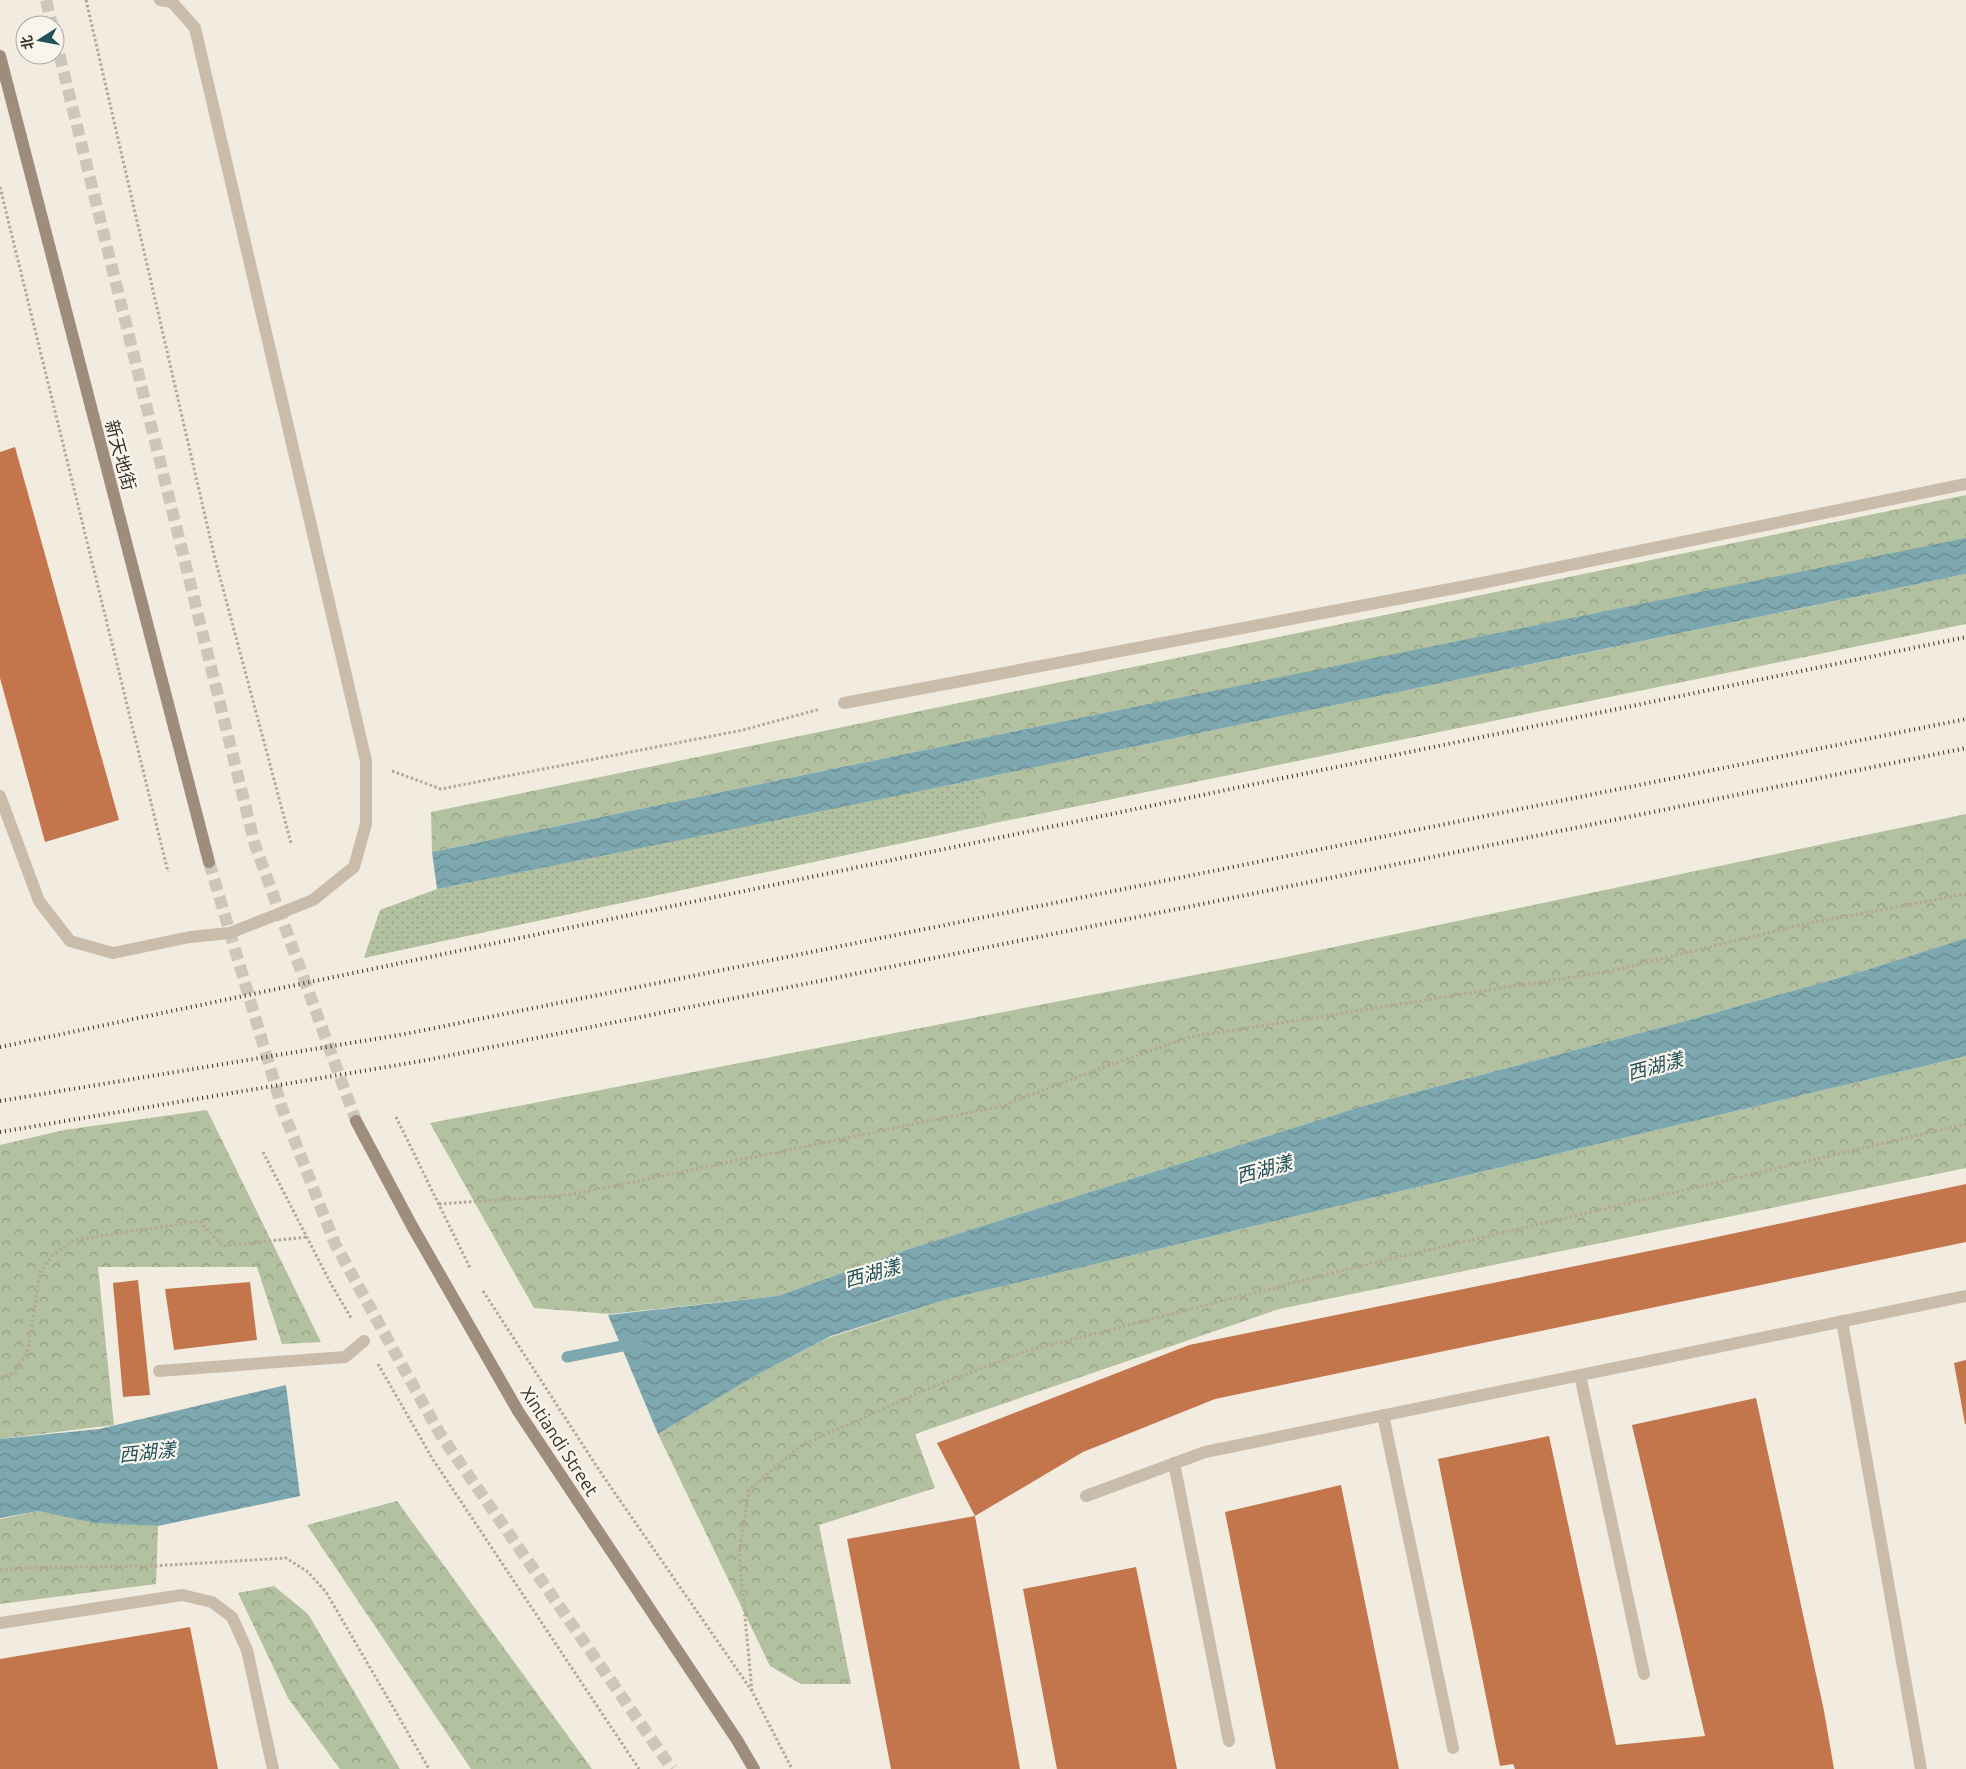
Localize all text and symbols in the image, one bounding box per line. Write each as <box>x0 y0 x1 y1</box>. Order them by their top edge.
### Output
north arrow <box>15 15 65 65</box>
text: 北 <box>18 34 36 51</box>
street label: 新天地街 <box>102 418 140 492</box>
water label: 西湖漾 <box>1625 1047 1688 1084</box>
water label: 西湖漾 <box>1234 1150 1297 1187</box>
water label: 西湖漾 <box>842 1254 905 1291</box>
street label: Xintiandi Street <box>517 1383 603 1499</box>
water label: 西湖漾 <box>117 1438 179 1466</box>

